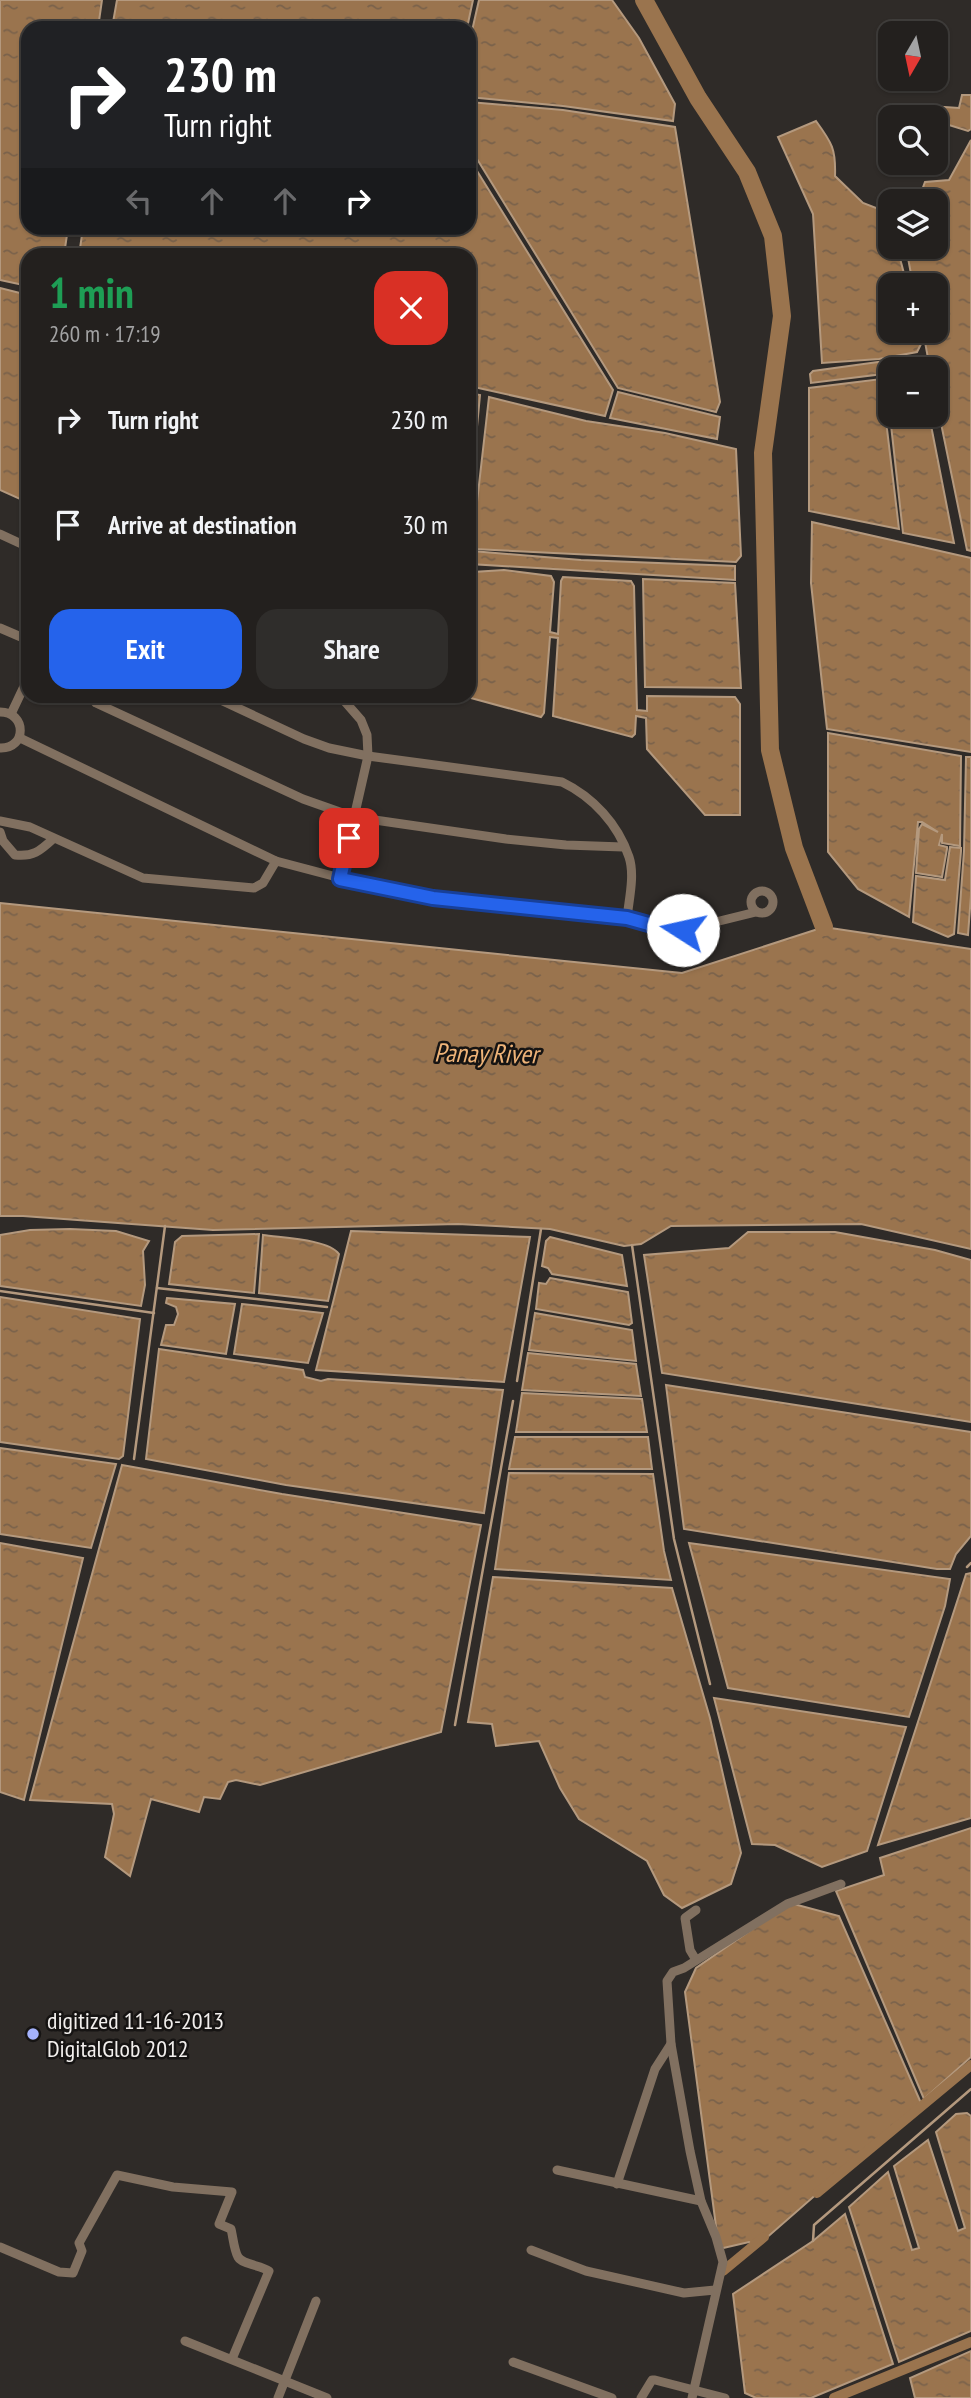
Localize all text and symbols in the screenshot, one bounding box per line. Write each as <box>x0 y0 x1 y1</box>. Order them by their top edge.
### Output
north arrow <box>878 21 948 91</box>
map controls <box>878 21 948 427</box>
text: 230 m <box>164 42 277 106</box>
icon: right <box>49 49 140 140</box>
text: Turn right <box>164 104 272 146</box>
button: search <box>878 105 948 175</box>
icon: left <box>120 182 158 220</box>
icon: ahead <box>193 182 231 220</box>
icon: ahead <box>266 182 304 220</box>
icon: right <box>339 182 377 220</box>
button: layers <box>878 189 948 259</box>
text: 1 min <box>49 265 134 320</box>
button: close <box>374 271 448 345</box>
button: + <box>878 273 948 343</box>
text: 260 m · 17:19 <box>49 319 161 348</box>
button: − <box>878 357 948 427</box>
icon: right <box>49 401 87 439</box>
text: Turn right <box>108 403 199 436</box>
text: 230 m <box>390 403 448 436</box>
icon: arrive <box>49 506 87 544</box>
text: Arrive at destination <box>108 508 297 541</box>
text: 30 m <box>402 508 448 541</box>
button: Exit <box>49 609 242 689</box>
button: Share <box>256 609 448 689</box>
pin <box>319 808 379 868</box>
icon: arrive <box>330 819 368 857</box>
position arrow <box>646 893 720 967</box>
water label: Panay River <box>434 1036 542 1070</box>
place label: digitized 11-16-2013 DigitalGlob 2012 <box>47 2005 224 2064</box>
marker: digitized 11-16-2013 DigitalGlob 2012 <box>25 2026 41 2042</box>

